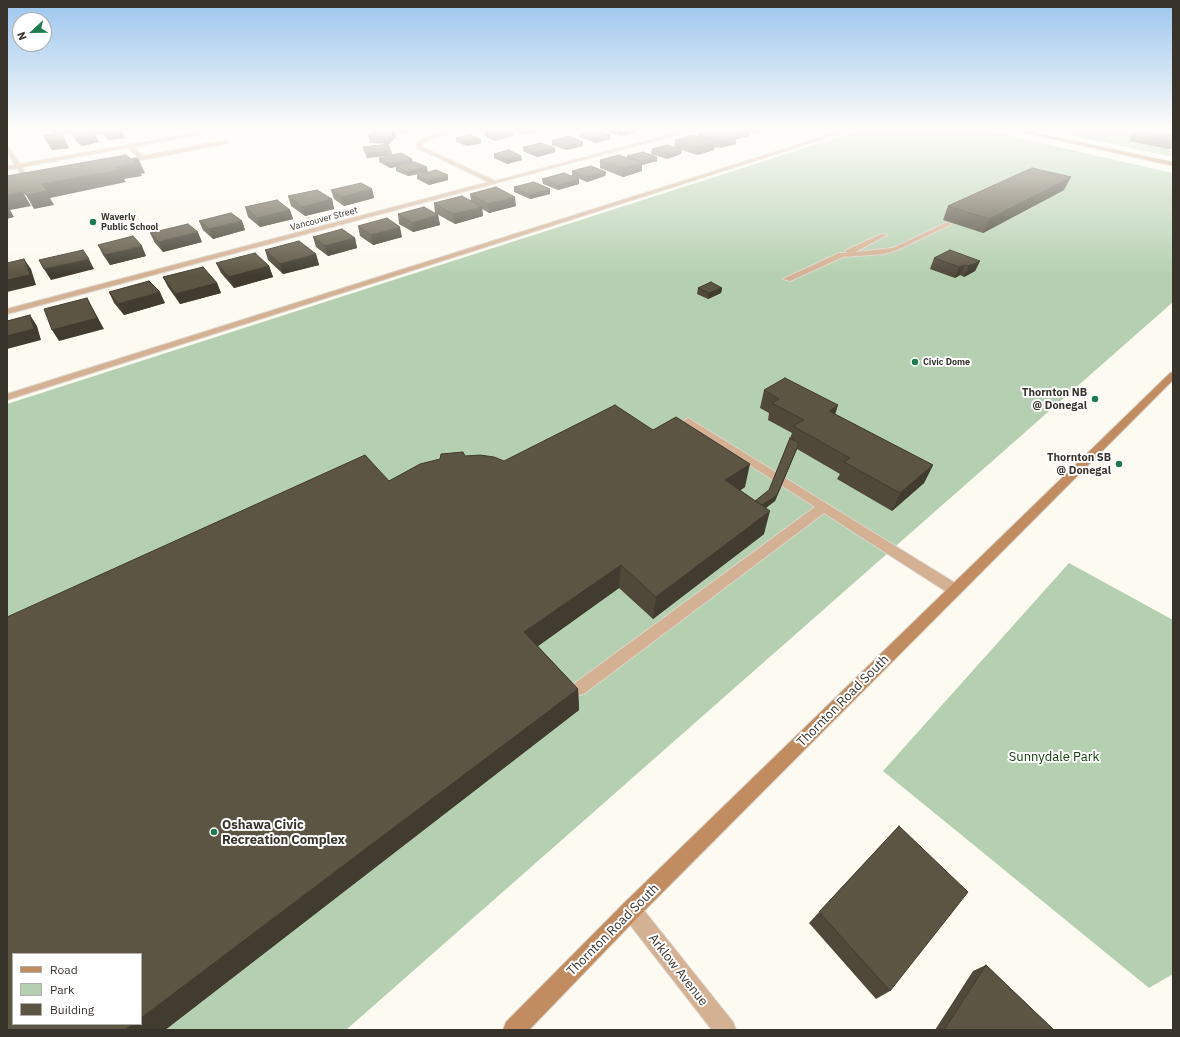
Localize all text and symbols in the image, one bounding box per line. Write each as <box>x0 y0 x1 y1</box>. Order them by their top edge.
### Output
north arrow <box>12 12 52 52</box>
text: N <box>14 30 30 42</box>
street label: Vancouver Street <box>289 205 359 233</box>
place label: Waverly Public School <box>101 212 158 233</box>
marker: Waverly Public School <box>88 217 98 227</box>
marker: Civic Dome <box>910 357 920 367</box>
place label: Civic Dome <box>923 357 970 367</box>
place label: Thornton NB @ Donegal <box>1022 386 1087 412</box>
marker: Thornton NB @ Donegal <box>1090 394 1100 404</box>
place label: Thornton SB @ Donegal <box>1047 451 1111 477</box>
marker: Thornton SB @ Donegal <box>1114 459 1124 469</box>
street label: Thornton Road South <box>794 652 892 750</box>
park label: Sunnydale Park <box>1009 749 1099 765</box>
place label: Oshawa Civic Recreation Complex <box>222 817 345 848</box>
marker: Oshawa Civic Recreation Complex <box>209 827 219 837</box>
street label: Thornton Road South <box>564 881 662 979</box>
street label: Arklow Avenue <box>645 931 711 1009</box>
legend <box>12 953 142 1025</box>
text: Road <box>50 962 78 977</box>
text: Park <box>50 982 74 997</box>
text: Building <box>50 1002 94 1017</box>

